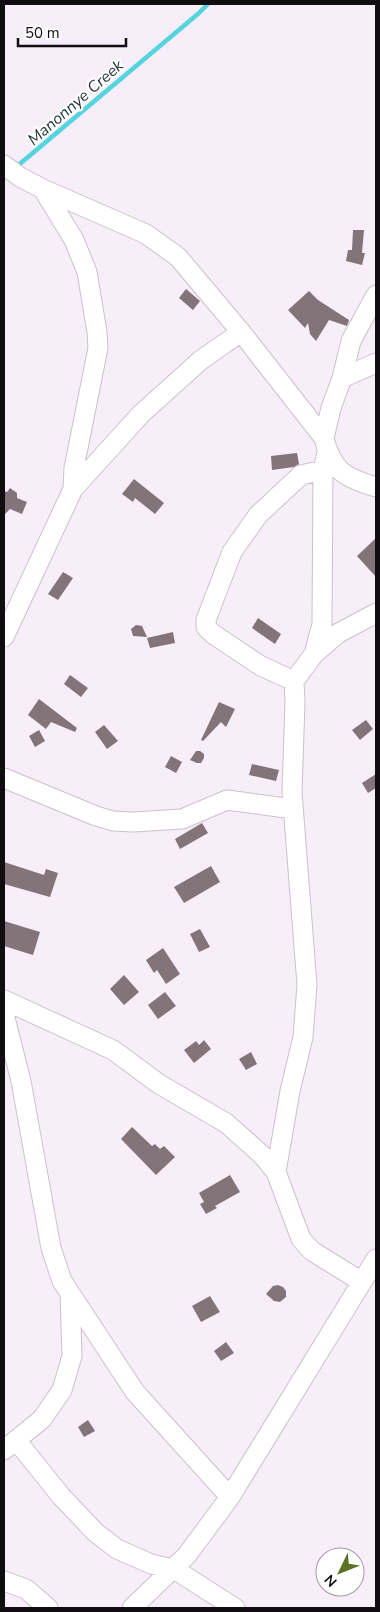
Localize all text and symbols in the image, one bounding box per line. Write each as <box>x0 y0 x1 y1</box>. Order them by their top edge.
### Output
scale bar <box>18 15 125 47</box>
text: 50 m <box>25 23 60 43</box>
water label: Manonnye Creek <box>23 54 129 151</box>
north arrow <box>315 1547 365 1597</box>
text: N <box>320 1570 341 1591</box>

